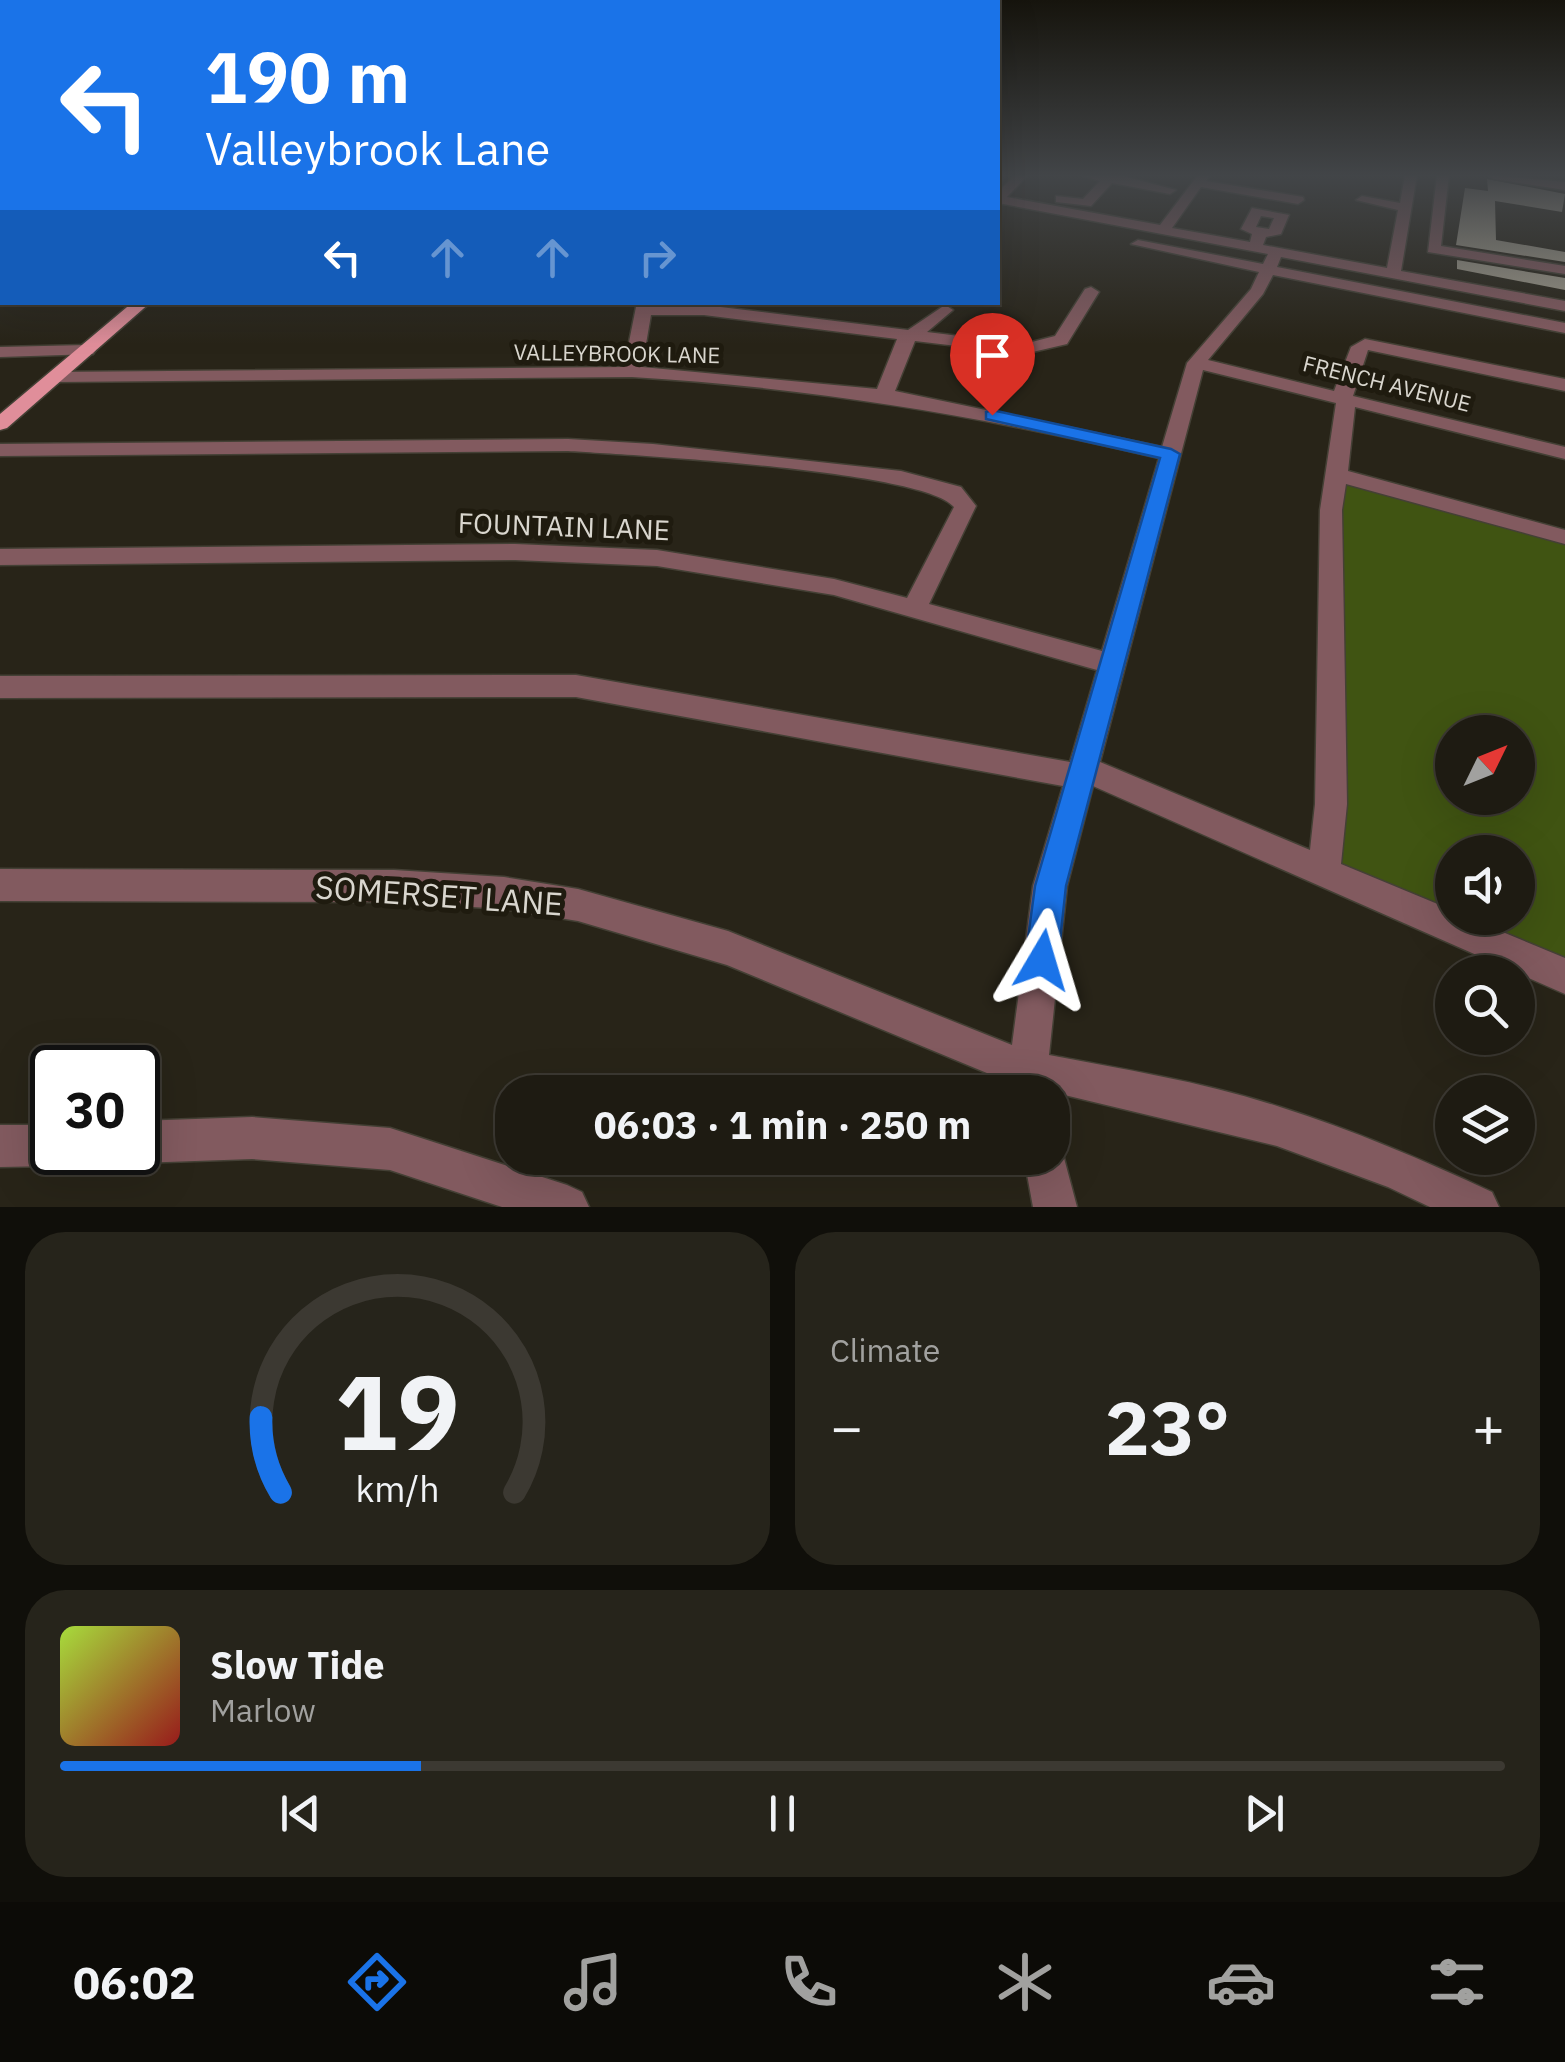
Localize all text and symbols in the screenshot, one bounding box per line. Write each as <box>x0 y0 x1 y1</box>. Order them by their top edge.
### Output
text: 190 m <box>205 31 410 122</box>
icon: left <box>40 40 170 170</box>
text: Valleybrook Lane <box>205 119 550 177</box>
icon: left <box>315 230 370 285</box>
icon: ahead <box>420 230 475 285</box>
icon: ahead <box>525 230 580 285</box>
icon: right <box>630 230 685 285</box>
pin <box>950 313 1035 416</box>
icon: arrive <box>965 328 1020 383</box>
street label: VALLEYBROOK LANE <box>514 337 720 369</box>
street label: FRENCH AVENUE <box>1300 348 1474 418</box>
street label: FOUNTAIN LANE <box>457 504 671 548</box>
north arrow <box>1435 715 1535 815</box>
map controls <box>1435 715 1535 1175</box>
button: sound <box>1435 835 1535 935</box>
street label: SOMERSET LANE <box>314 865 564 925</box>
position arrow <box>990 908 1094 1012</box>
button: search <box>1435 955 1535 1055</box>
speed limit sign: 30 <box>30 1045 160 1175</box>
button: layers <box>1435 1075 1535 1175</box>
text: 06:03 · 1 min · 250 m <box>594 1100 971 1149</box>
text: Climate <box>830 1329 940 1371</box>
text: 19 <box>335 1343 460 1479</box>
text: 23° <box>1105 1378 1230 1476</box>
text: − <box>830 1391 863 1462</box>
text: + <box>1472 1391 1505 1462</box>
text: km/h <box>355 1465 440 1512</box>
text: Slow Tide <box>210 1640 385 1689</box>
text: Marlow <box>210 1689 316 1731</box>
icon: previous <box>273 1786 328 1841</box>
icon: pause <box>755 1786 810 1841</box>
icon: next <box>1237 1786 1292 1841</box>
icon: directions <box>342 1947 412 2017</box>
icon: music <box>558 1947 628 2017</box>
icon: phone <box>774 1947 844 2017</box>
icon: climate <box>990 1947 1060 2017</box>
icon: car <box>1206 1947 1276 2017</box>
icon: filters <box>1422 1947 1492 2017</box>
text: 06:02 <box>73 1953 196 2011</box>

